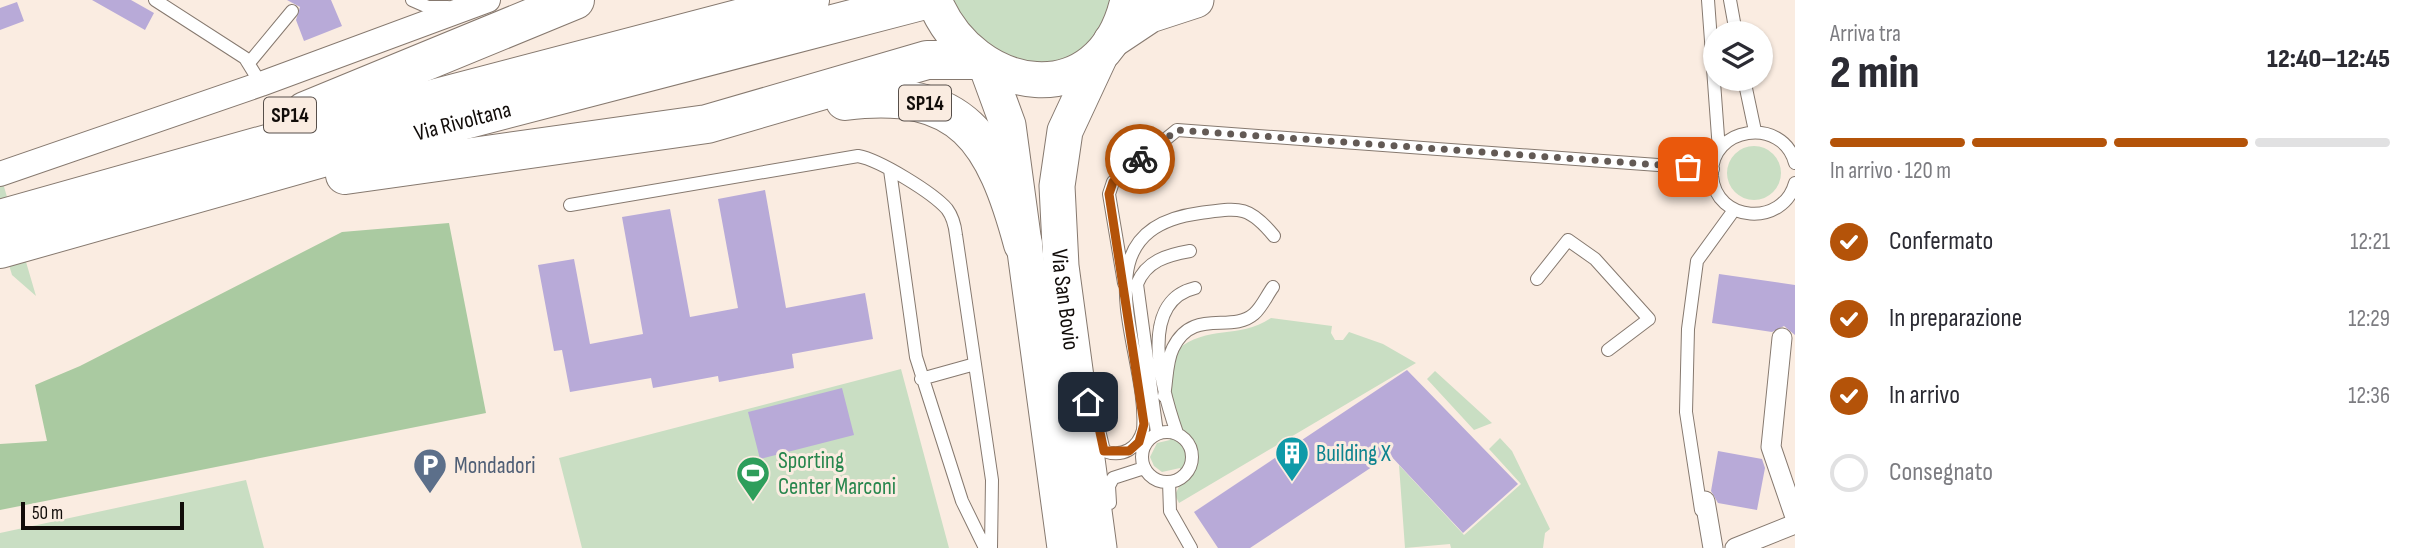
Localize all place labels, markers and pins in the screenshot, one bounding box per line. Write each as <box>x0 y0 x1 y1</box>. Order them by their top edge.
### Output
pin <box>1658 137 1718 197</box>
pin <box>1058 372 1118 432</box>
building icon: Building X <box>1273 434 1311 483</box>
place label: Building X <box>1316 440 1391 468</box>
parking icon: Mondadori <box>411 446 449 495</box>
place label: Sporting Center Marconi <box>778 447 896 501</box>
place label: Mondadori <box>454 452 536 480</box>
sports icon: Sporting Center Marconi <box>734 454 772 503</box>

